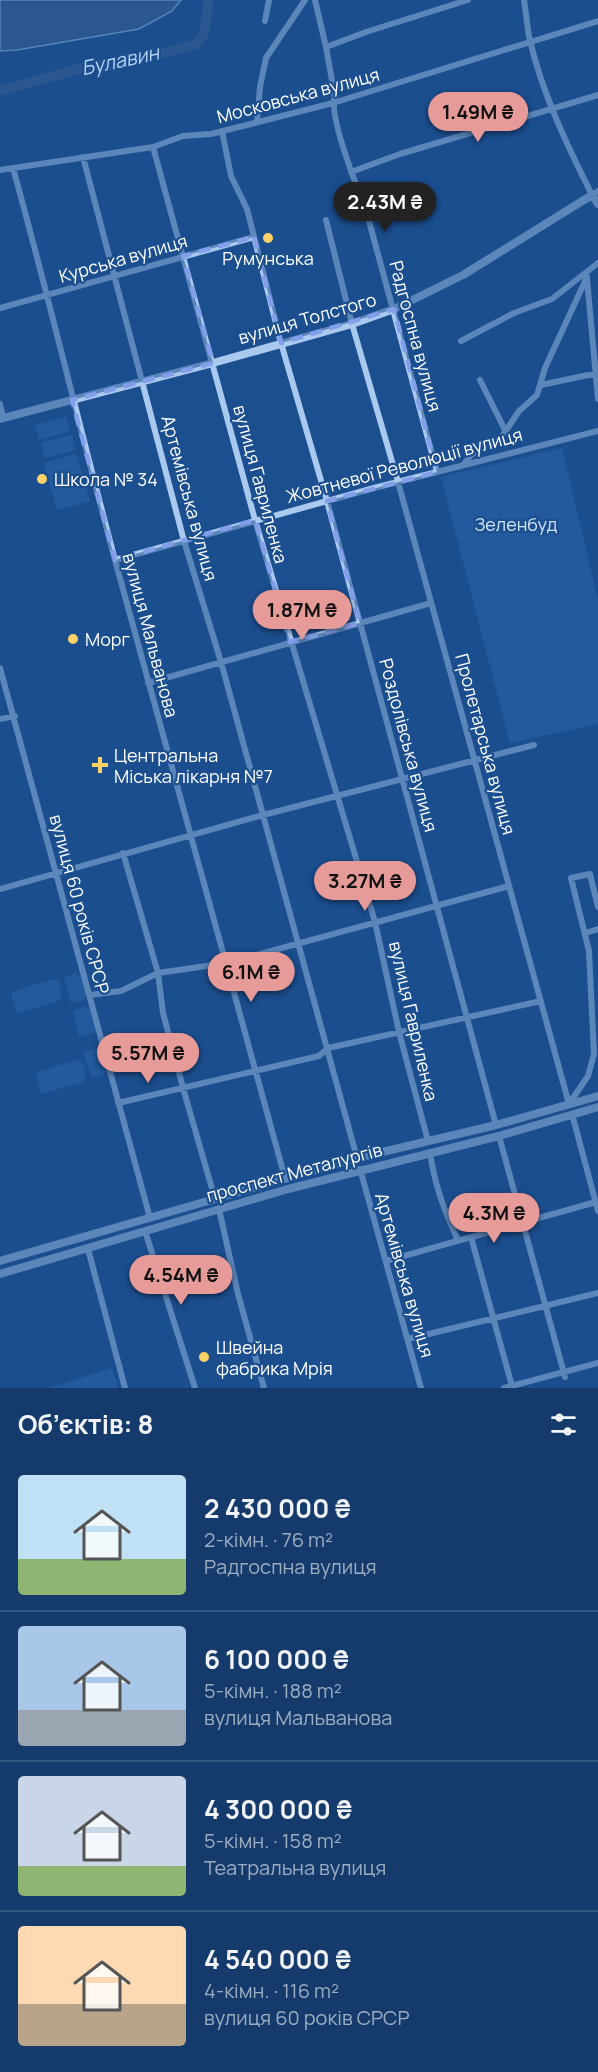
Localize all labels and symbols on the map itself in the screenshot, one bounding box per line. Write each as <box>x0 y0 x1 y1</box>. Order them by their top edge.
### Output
water label: Булавин <box>79 38 163 81</box>
street label: Московська вулиця <box>214 62 382 128</box>
pin: 1.49M ₴ <box>423 92 533 143</box>
pin: 2.43M ₴ <box>330 182 440 233</box>
street label: Курська вулиця <box>56 228 190 288</box>
marker: Румунська <box>261 231 275 245</box>
place label: Румунська <box>222 246 314 270</box>
street label: Радгоспна вулиця <box>384 258 448 414</box>
street label: вулиця Толстого <box>235 287 379 349</box>
street label: вулиця Гавриленка <box>228 402 294 566</box>
street label: Артемівська вулиця <box>156 413 224 583</box>
street label: Жовтневої Революції вулиця <box>283 422 525 508</box>
place label: Школа № 34 <box>54 467 158 491</box>
marker: Школа № 34 <box>35 472 49 486</box>
park label: Зеленбуд <box>475 512 558 536</box>
street label: вулиця Мальванова <box>117 550 185 720</box>
pin: 1.87M ₴ <box>247 590 357 641</box>
place label: Морг <box>85 627 130 651</box>
marker: Морг <box>66 632 80 646</box>
street label: Пролетарська вулиця <box>450 651 522 837</box>
street label: Роздолівська вулиця <box>374 656 444 834</box>
place label: Центральна Міська лікарня №7 <box>114 743 273 788</box>
marker: Центральна Міська лікарня №7 <box>91 756 109 774</box>
street label: вулиця 60 років СРСР <box>44 812 116 997</box>
pin: 3.27M ₴ <box>310 861 420 912</box>
street label: вулиця Гавриленка <box>384 939 444 1103</box>
pin: 6.1M ₴ <box>202 952 300 1003</box>
pin: 5.57M ₴ <box>93 1033 203 1084</box>
street label: проспект Металургів <box>204 1137 385 1207</box>
street label: Артемівська вулиця <box>370 1190 440 1360</box>
pin: 4.3M ₴ <box>445 1193 543 1244</box>
pin: 4.54M ₴ <box>126 1255 236 1306</box>
place label: Швейна фабрика Мрія <box>216 1335 333 1380</box>
marker: Швейна фабрика Мрія <box>197 1350 211 1364</box>

